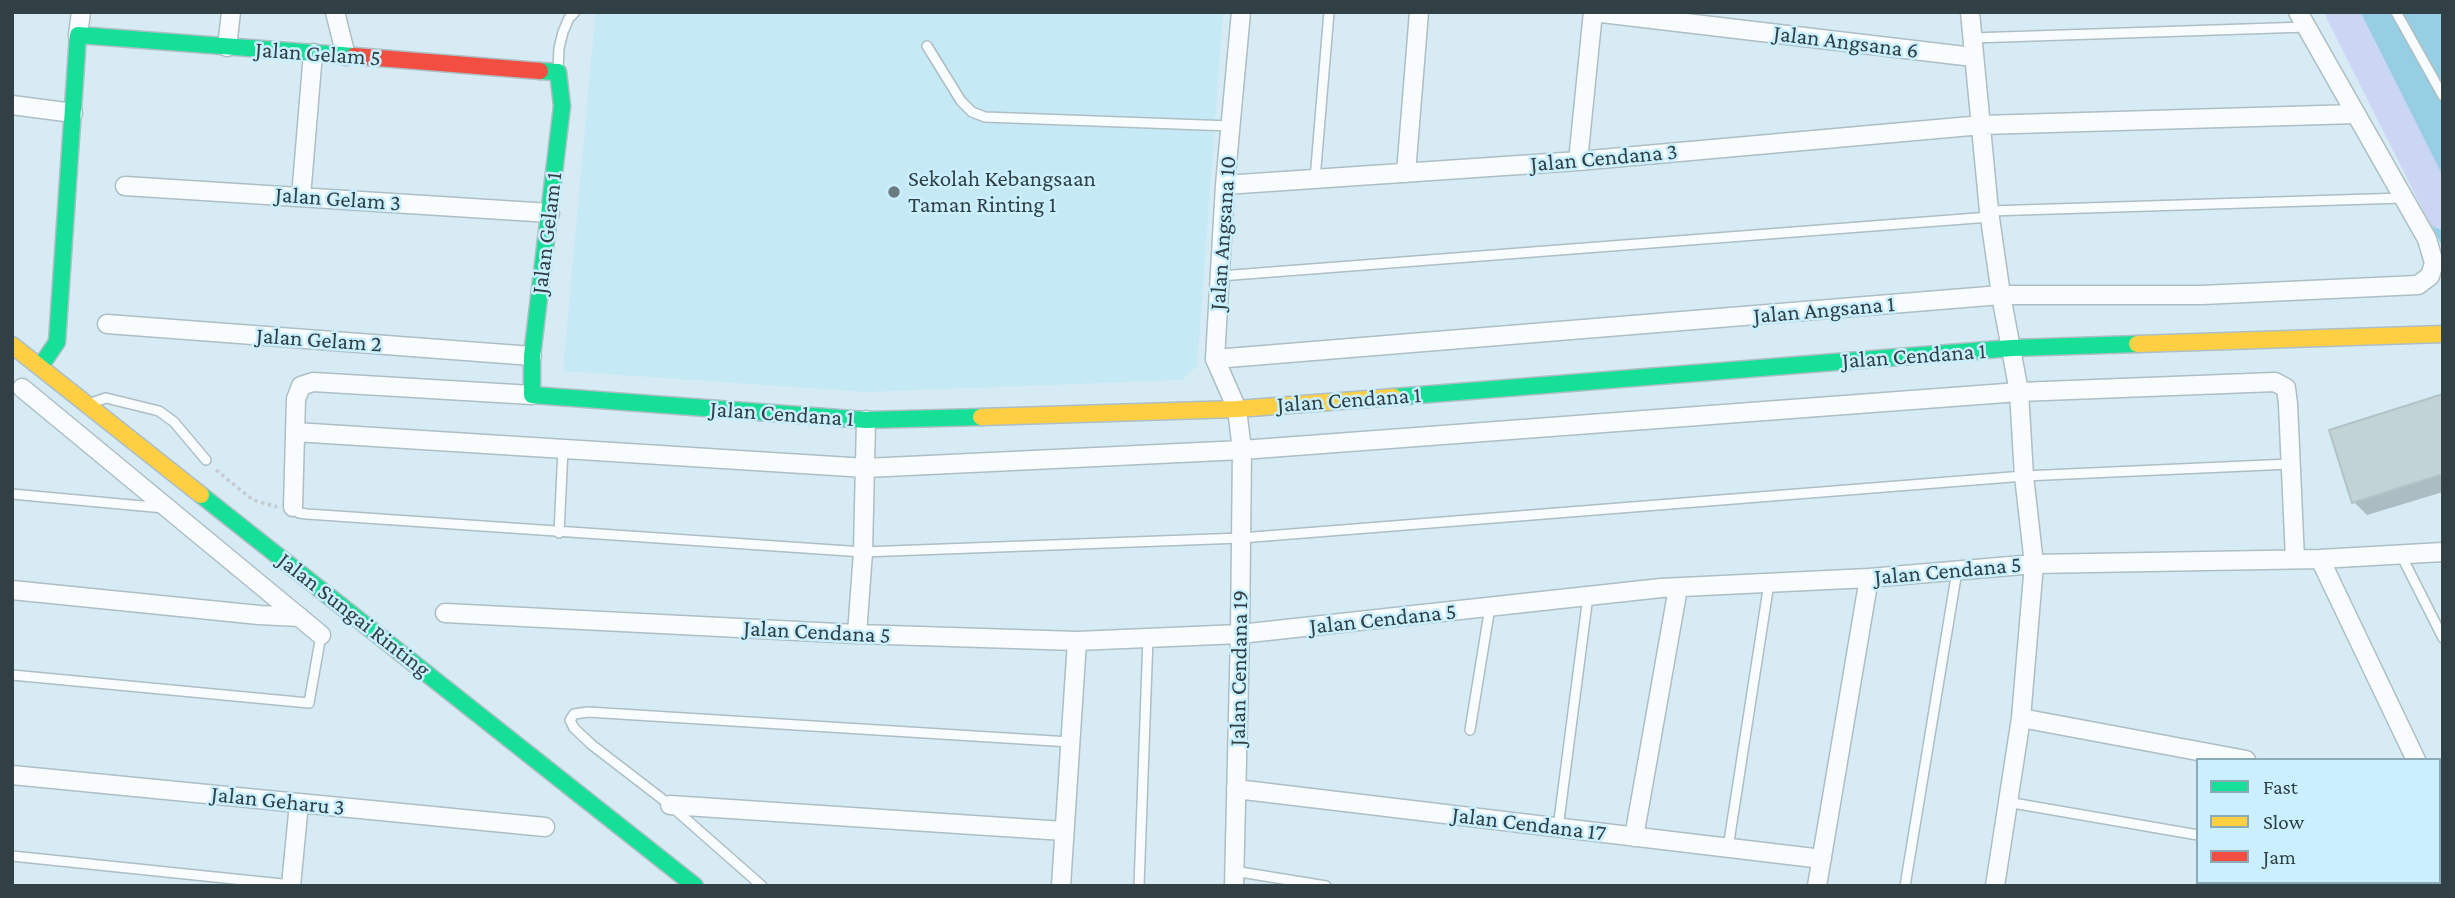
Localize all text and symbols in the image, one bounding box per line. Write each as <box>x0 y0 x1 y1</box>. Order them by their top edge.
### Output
street label: Jalan Angsana 6 <box>1772 19 1920 65</box>
street label: Jalan Gelam 5 <box>254 36 382 72</box>
street label: Jalan Cendana 3 <box>1529 138 1679 178</box>
street label: Jalan Angsana 10 <box>1204 155 1242 311</box>
place label: Sekolah Kebangsaan Taman Rinting 1 <box>908 165 1096 219</box>
street label: Jalan Gelam 1 <box>526 170 568 296</box>
street label: Jalan Gelam 3 <box>274 181 402 217</box>
marker: Sekolah Kebangsaan Taman Rinting 1 <box>886 184 902 200</box>
street label: Jalan Angsana 1 <box>1752 290 1896 330</box>
street label: Jalan Gelam 2 <box>255 322 383 358</box>
street label: Jalan Cendana 1 <box>1841 337 1987 375</box>
street label: Jalan Cendana 1 <box>1276 381 1422 419</box>
street label: Jalan Cendana 1 <box>709 395 855 433</box>
street label: Jalan Sungai Rinting <box>272 547 436 683</box>
street label: Jalan Cendana 5 <box>1873 551 2023 591</box>
street label: Jalan Cendana 19 <box>1224 590 1254 746</box>
street label: Jalan Cendana 5 <box>1308 598 1458 640</box>
street label: Jalan Cendana 5 <box>743 614 891 650</box>
legend <box>2196 758 2441 884</box>
text: Fast <box>2263 775 2298 799</box>
street label: Jalan Geharu 3 <box>210 780 346 822</box>
street label: Jalan Cendana 17 <box>1450 801 1608 847</box>
text: Slow <box>2263 810 2304 834</box>
text: Jam <box>2263 845 2296 869</box>

